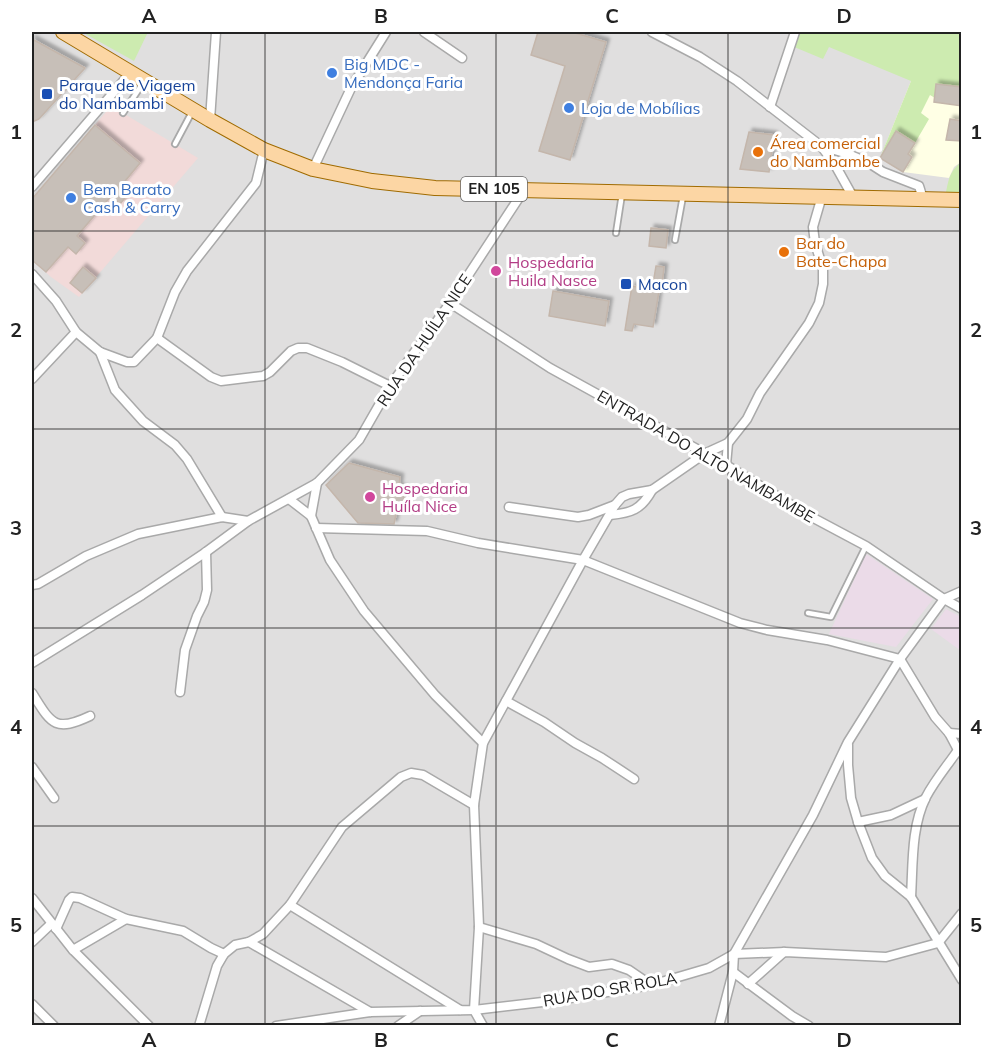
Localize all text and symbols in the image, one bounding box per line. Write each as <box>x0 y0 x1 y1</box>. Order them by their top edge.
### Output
text: A <box>142 3 157 28</box>
text: B <box>374 3 388 28</box>
text: C <box>605 3 619 28</box>
text: D <box>836 3 852 28</box>
place label: Big MDC - Mendonça Faria <box>344 54 463 92</box>
marker: Big MDC - Mendonça Faria <box>325 66 339 80</box>
place label: Parque de Viagem do Nambambi <box>59 75 196 113</box>
marker: Parque de Viagem do Nambambi <box>40 87 54 101</box>
place label: Loja de Mobílias <box>581 98 700 118</box>
marker: Loja de Mobílias <box>562 101 576 115</box>
text: 1 <box>10 119 22 144</box>
text: 1 <box>970 119 982 144</box>
place label: Área comercial do Nambambe <box>770 133 880 171</box>
marker: Área comercial do Nambambe <box>751 145 765 159</box>
road number: EN 105 <box>461 177 527 201</box>
place label: Bem Barato Cash & Carry <box>83 179 181 217</box>
marker: Bem Barato Cash & Carry <box>64 191 78 205</box>
place label: Bar do Bate-Chapa <box>796 233 887 271</box>
marker: Bar do Bate-Chapa <box>777 245 791 259</box>
place label: Hospedaria Huila Nasce <box>508 252 597 290</box>
marker: Hospedaria Huila Nasce <box>489 264 503 278</box>
street label: RUA DA HUÍLA NICE <box>372 270 476 410</box>
place label: Macon <box>638 274 688 294</box>
marker: Macon <box>619 277 633 291</box>
text: 2 <box>10 317 22 342</box>
text: 2 <box>970 317 982 342</box>
street label: ENTRADA DO ALTO NAMBAMBE <box>594 385 818 527</box>
place label: Hospedaria Huíla Nice <box>382 478 468 516</box>
marker: Hospedaria Huíla Nice <box>363 490 377 504</box>
text: 3 <box>10 515 22 540</box>
text: 3 <box>970 515 982 540</box>
text: 4 <box>10 714 22 739</box>
text: 4 <box>970 714 982 739</box>
text: 5 <box>10 912 22 937</box>
text: 5 <box>970 912 982 937</box>
street label: RUA DO SR ROLA <box>541 967 679 1011</box>
text: A <box>142 1027 157 1052</box>
text: B <box>374 1027 388 1052</box>
text: C <box>605 1027 619 1052</box>
text: D <box>836 1027 852 1052</box>

